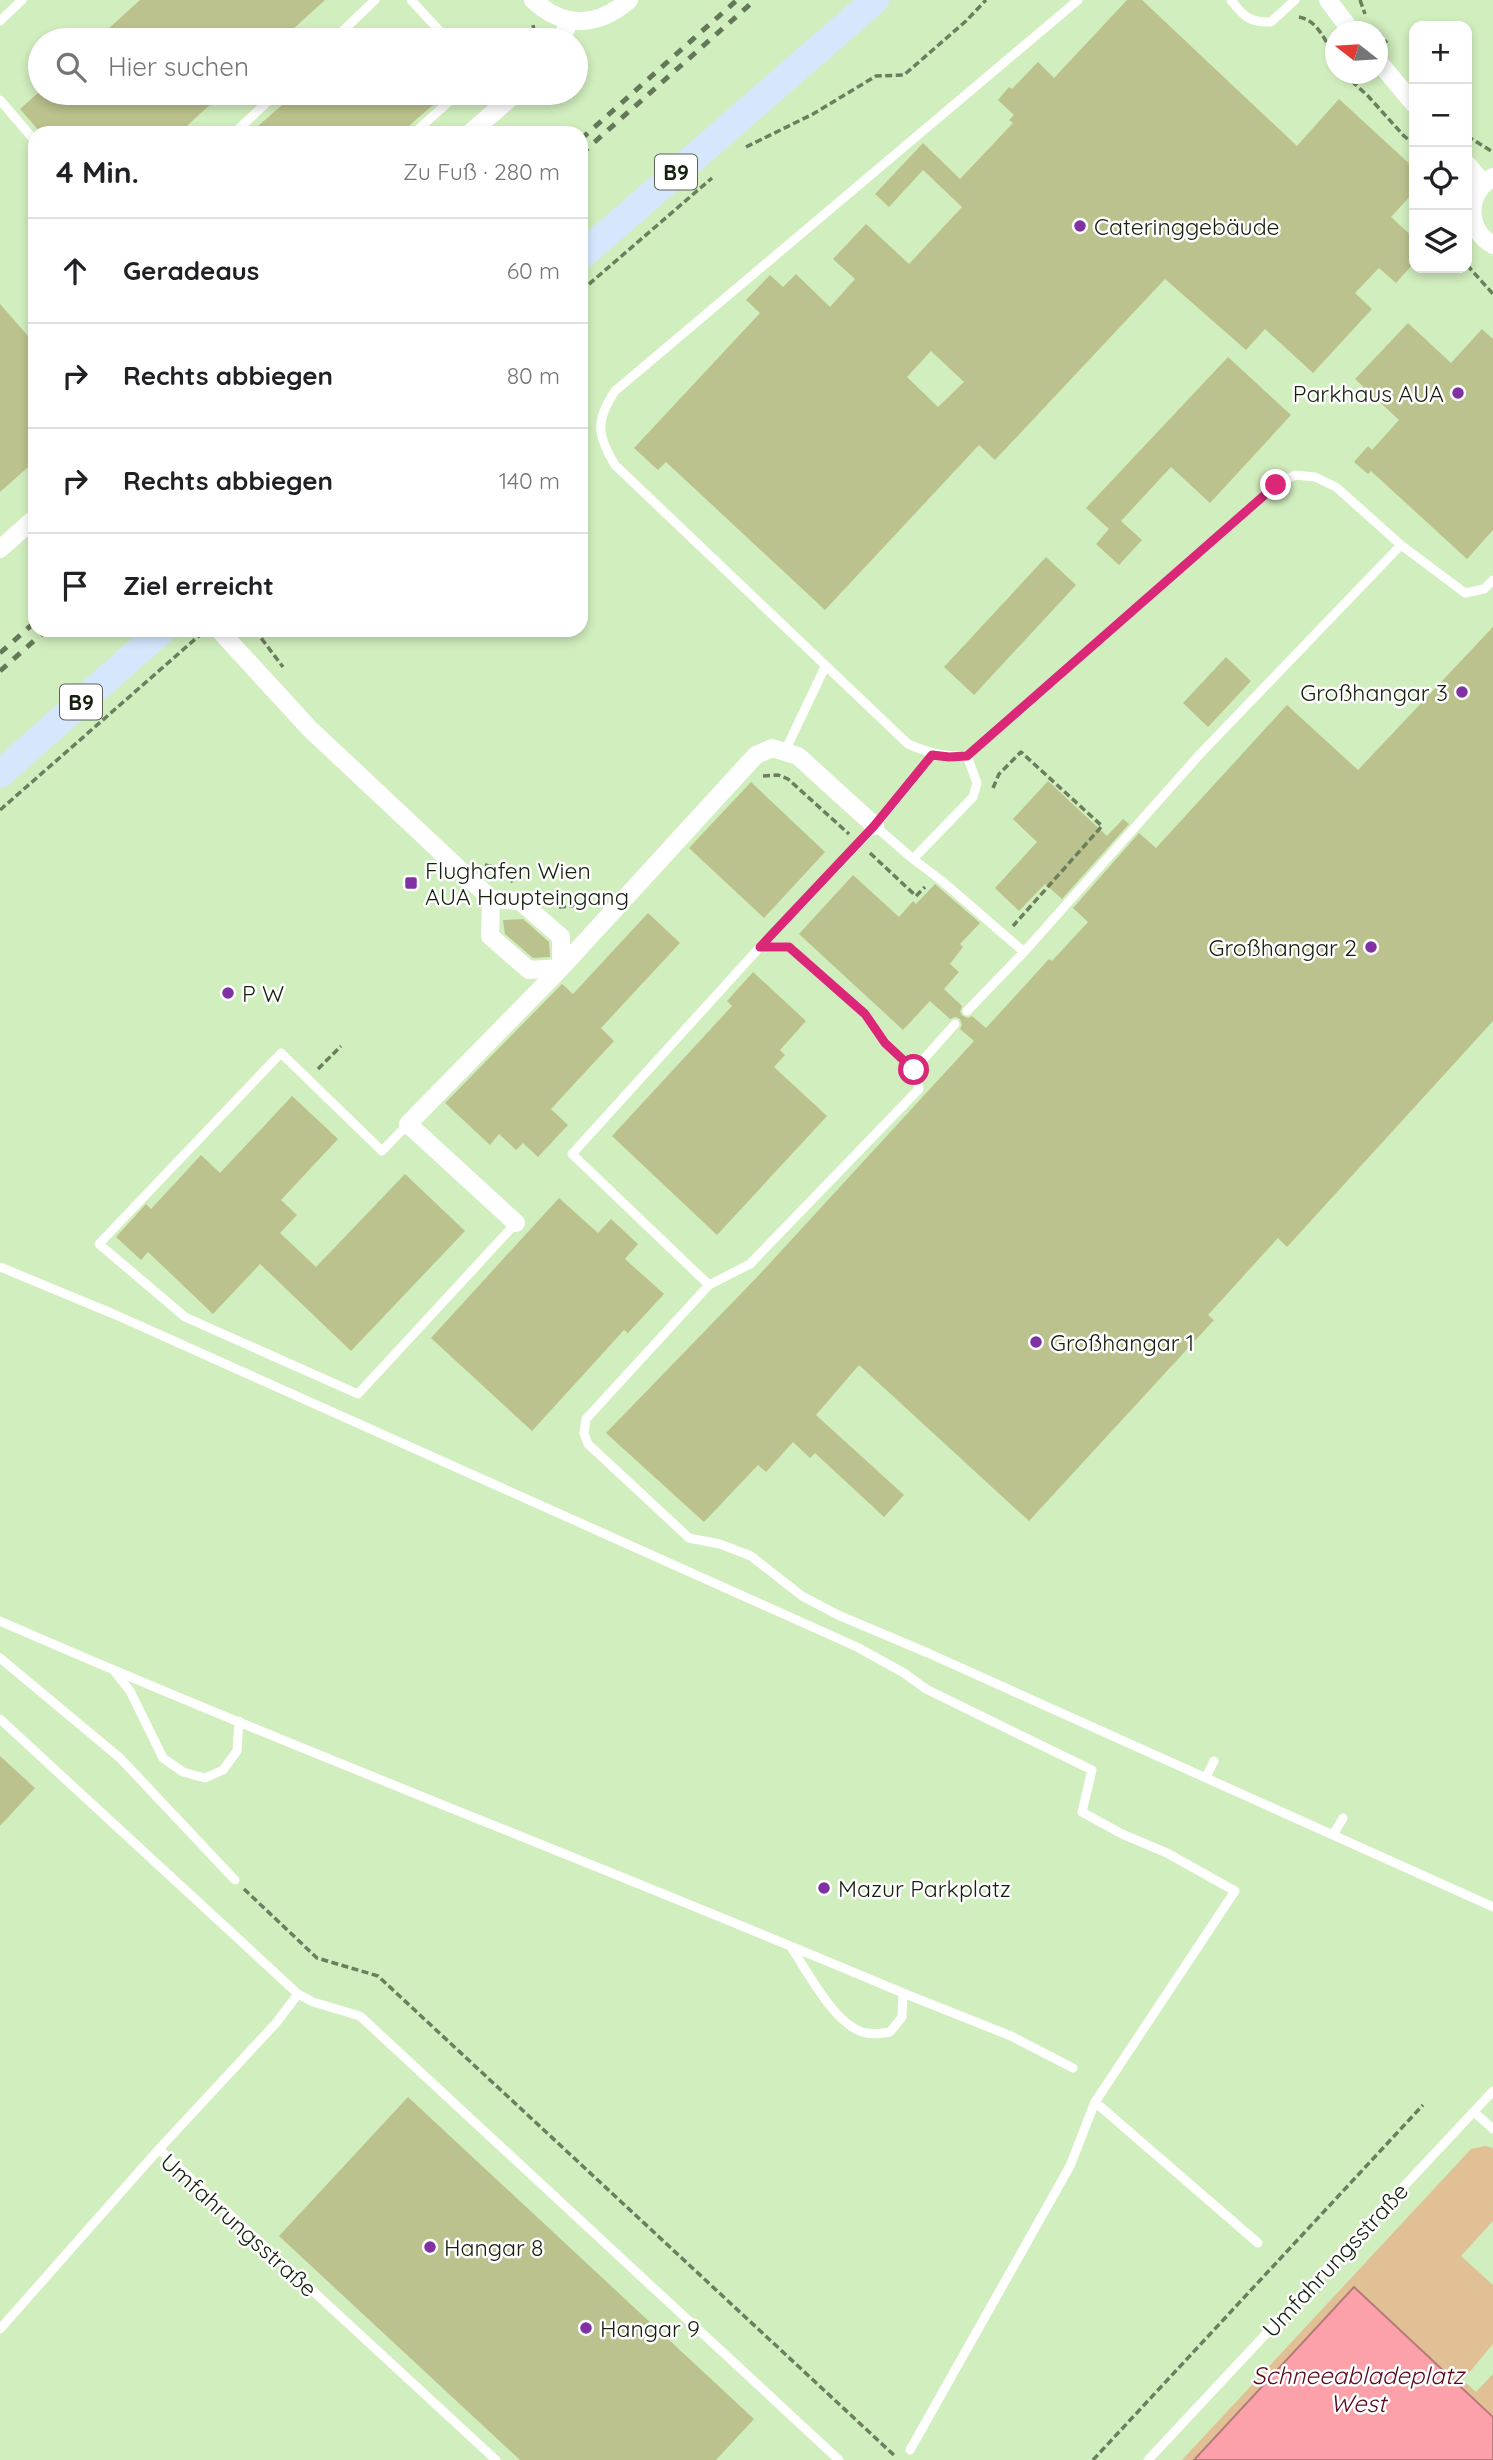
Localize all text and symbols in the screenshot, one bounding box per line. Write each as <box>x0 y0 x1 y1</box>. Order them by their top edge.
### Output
north arrow <box>1325 21 1388 84</box>
map controls <box>1409 21 1472 273</box>
button: + <box>1409 21 1472 84</box>
search box <box>28 28 588 105</box>
icon: search <box>52 48 90 86</box>
text: Hier suchen <box>108 50 249 83</box>
button: − <box>1409 84 1472 147</box>
button: locate <box>1409 147 1472 210</box>
text: 4 Min. <box>56 153 139 191</box>
road number: B9 <box>655 154 697 190</box>
text: Zu Fuß · 280 m <box>403 157 560 186</box>
button: layers <box>1409 210 1472 273</box>
place label: Cateringgebäude <box>1094 212 1280 241</box>
marker: Cateringgebäude <box>1072 218 1088 234</box>
icon: ahead <box>56 252 94 290</box>
text: Geradeaus <box>123 254 259 287</box>
text: 60 m <box>507 256 560 285</box>
icon: right <box>56 357 94 395</box>
text: Rechts abbiegen <box>123 359 333 392</box>
text: 80 m <box>507 361 560 390</box>
place label: Parkhaus AUA <box>1293 379 1444 408</box>
marker: Parkhaus AUA <box>1450 385 1466 401</box>
icon: right <box>56 462 94 500</box>
text: Rechts abbiegen <box>123 464 333 497</box>
text: 140 m <box>499 466 560 495</box>
route end <box>1260 469 1291 500</box>
icon: arrive <box>56 567 94 605</box>
text: Ziel erreicht <box>123 569 274 602</box>
place label: Großhangar 3 <box>1300 678 1448 707</box>
road number: B9 <box>60 684 102 720</box>
marker: Großhangar 3 <box>1454 684 1470 700</box>
place label: Flughafen Wien AUA Haupteingang <box>425 856 629 911</box>
marker: Flughafen Wien AUA Haupteingang <box>403 875 419 891</box>
place label: Großhangar 2 <box>1208 933 1357 962</box>
marker: Großhangar 2 <box>1363 939 1379 955</box>
place label: P W <box>242 979 284 1008</box>
marker: P W <box>220 985 236 1001</box>
route start <box>898 1054 929 1085</box>
place label: Großhangar 1 <box>1050 1328 1194 1357</box>
marker: Großhangar 1 <box>1028 1334 1044 1350</box>
place label: Mazur Parkplatz <box>838 1874 1011 1903</box>
marker: Mazur Parkplatz <box>816 1880 832 1896</box>
street label: Umfahrungsstraße <box>155 2147 323 2303</box>
street label: Umfahrungsstraße <box>1256 2177 1414 2343</box>
place label: Hangar 8 <box>444 2233 544 2262</box>
marker: Hangar 8 <box>422 2239 438 2255</box>
place label: Hangar 9 <box>600 2314 700 2343</box>
marker: Hangar 9 <box>578 2320 594 2336</box>
water label: Schneeabladeplatz West <box>1252 2360 1467 2418</box>

